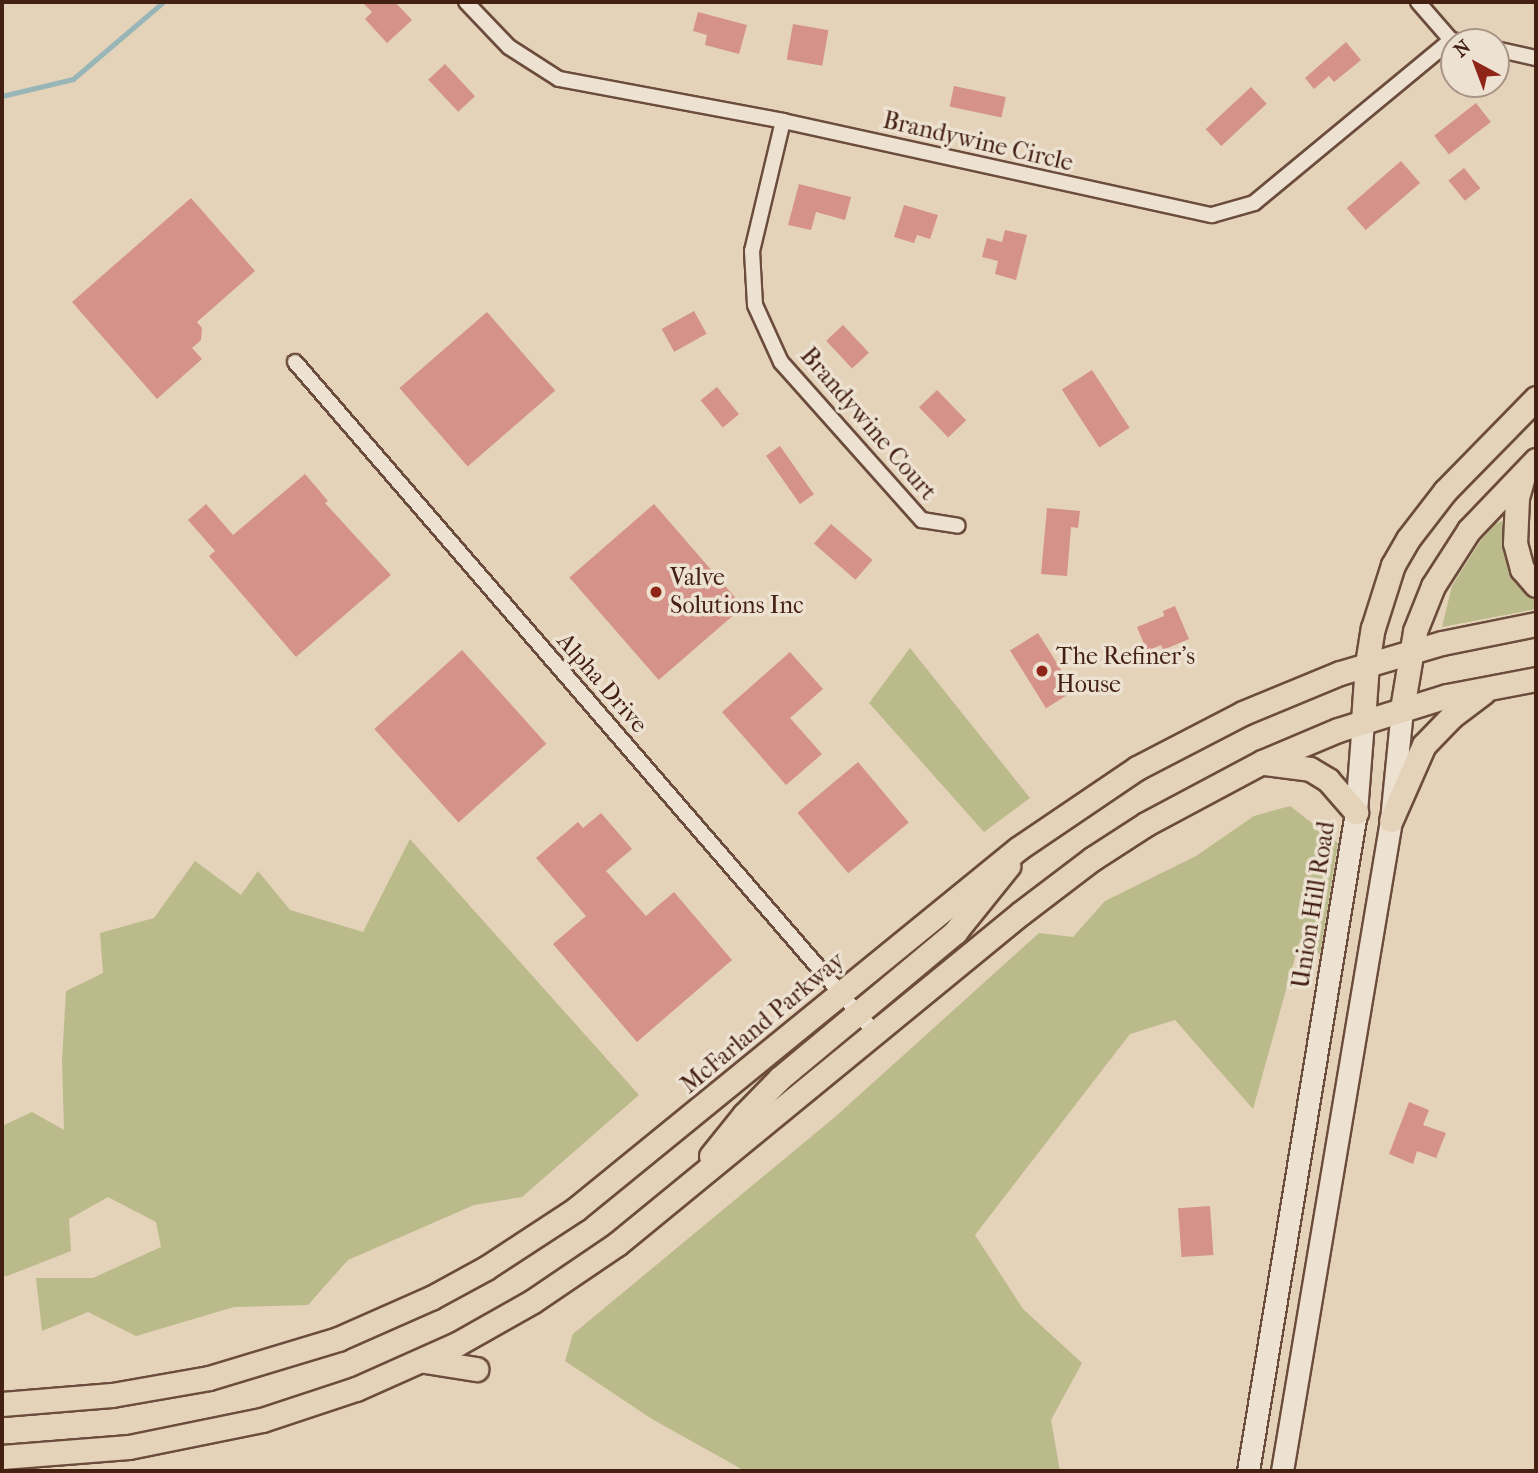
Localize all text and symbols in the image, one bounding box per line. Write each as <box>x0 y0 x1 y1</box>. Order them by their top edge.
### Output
north arrow <box>1440 28 1510 98</box>
text: N <box>1450 36 1475 62</box>
street label: Brandywine Circle <box>880 106 1076 178</box>
street label: Brandywine Court <box>794 342 942 506</box>
place label: Valve Solutions Inc <box>670 564 804 620</box>
marker: Valve Solutions Inc <box>648 584 664 600</box>
street label: Alpha Drive <box>551 627 653 739</box>
place label: The Refiner's House <box>1056 643 1195 699</box>
marker: The Refiner's House <box>1034 663 1050 679</box>
street label: Union Hill Road <box>1287 820 1341 990</box>
street label: McFarland Parkway <box>675 946 851 1100</box>

